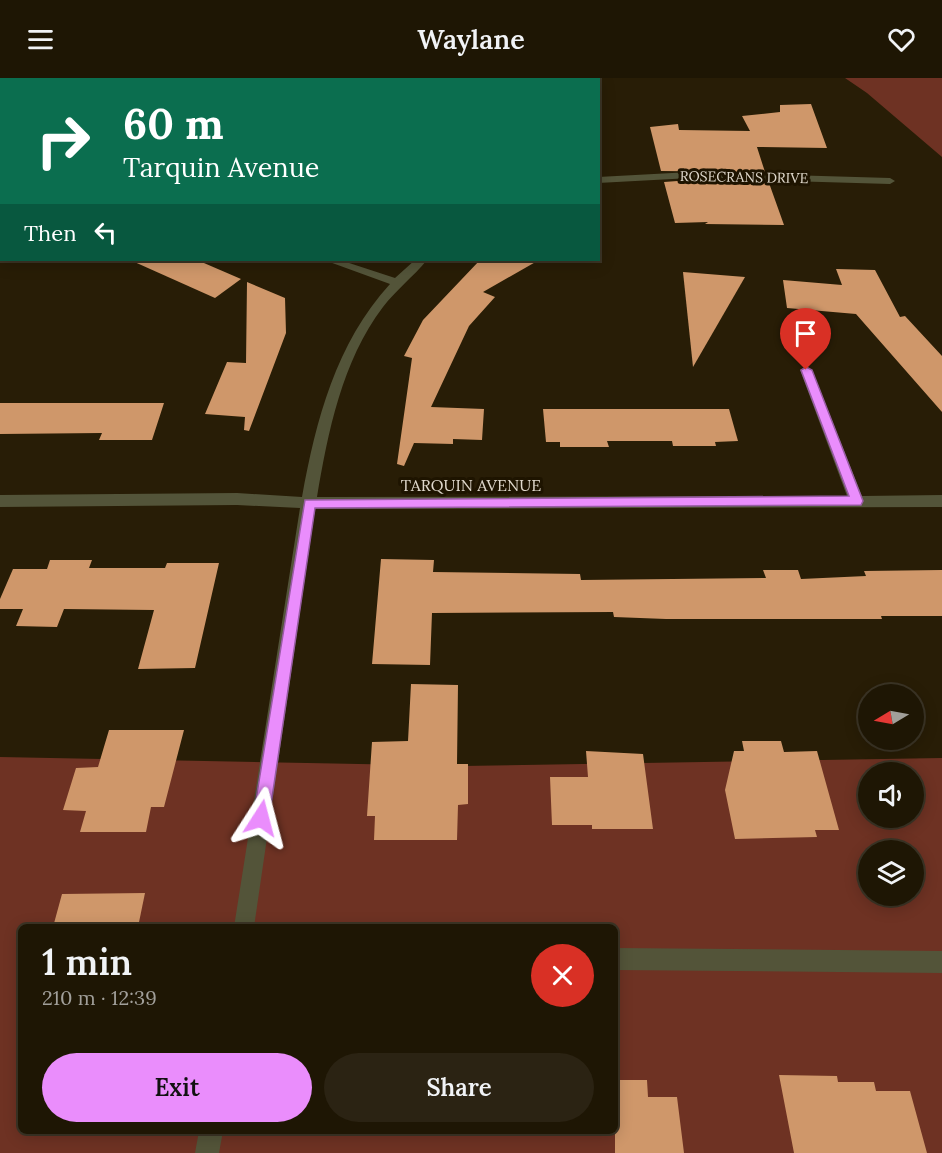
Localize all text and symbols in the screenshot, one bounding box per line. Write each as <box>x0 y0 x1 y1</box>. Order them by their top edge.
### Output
text: Waylane <box>417 22 525 56</box>
icon: menu <box>24 23 57 56</box>
icon: heart <box>885 23 918 56</box>
text: 60 m <box>123 97 224 151</box>
icon: right <box>24 102 102 180</box>
text: Tarquin Avenue <box>123 150 319 184</box>
street label: ROSECRANS DRIVE <box>680 167 809 187</box>
icon: left <box>89 216 122 249</box>
text: Then <box>24 219 77 247</box>
pin <box>780 308 831 370</box>
icon: arrive <box>789 317 822 350</box>
street label: TARQUIN AVENUE <box>401 475 541 495</box>
north arrow <box>858 684 924 750</box>
map controls <box>858 684 924 906</box>
button: sound <box>858 762 924 828</box>
position arrow <box>229 786 293 850</box>
button: layers <box>858 840 924 906</box>
text: 1 min <box>42 939 132 985</box>
button: close <box>531 944 594 1007</box>
text: 210 m · 12:39 <box>42 985 157 1010</box>
button: Exit <box>42 1053 312 1122</box>
button: Share <box>324 1053 594 1122</box>

